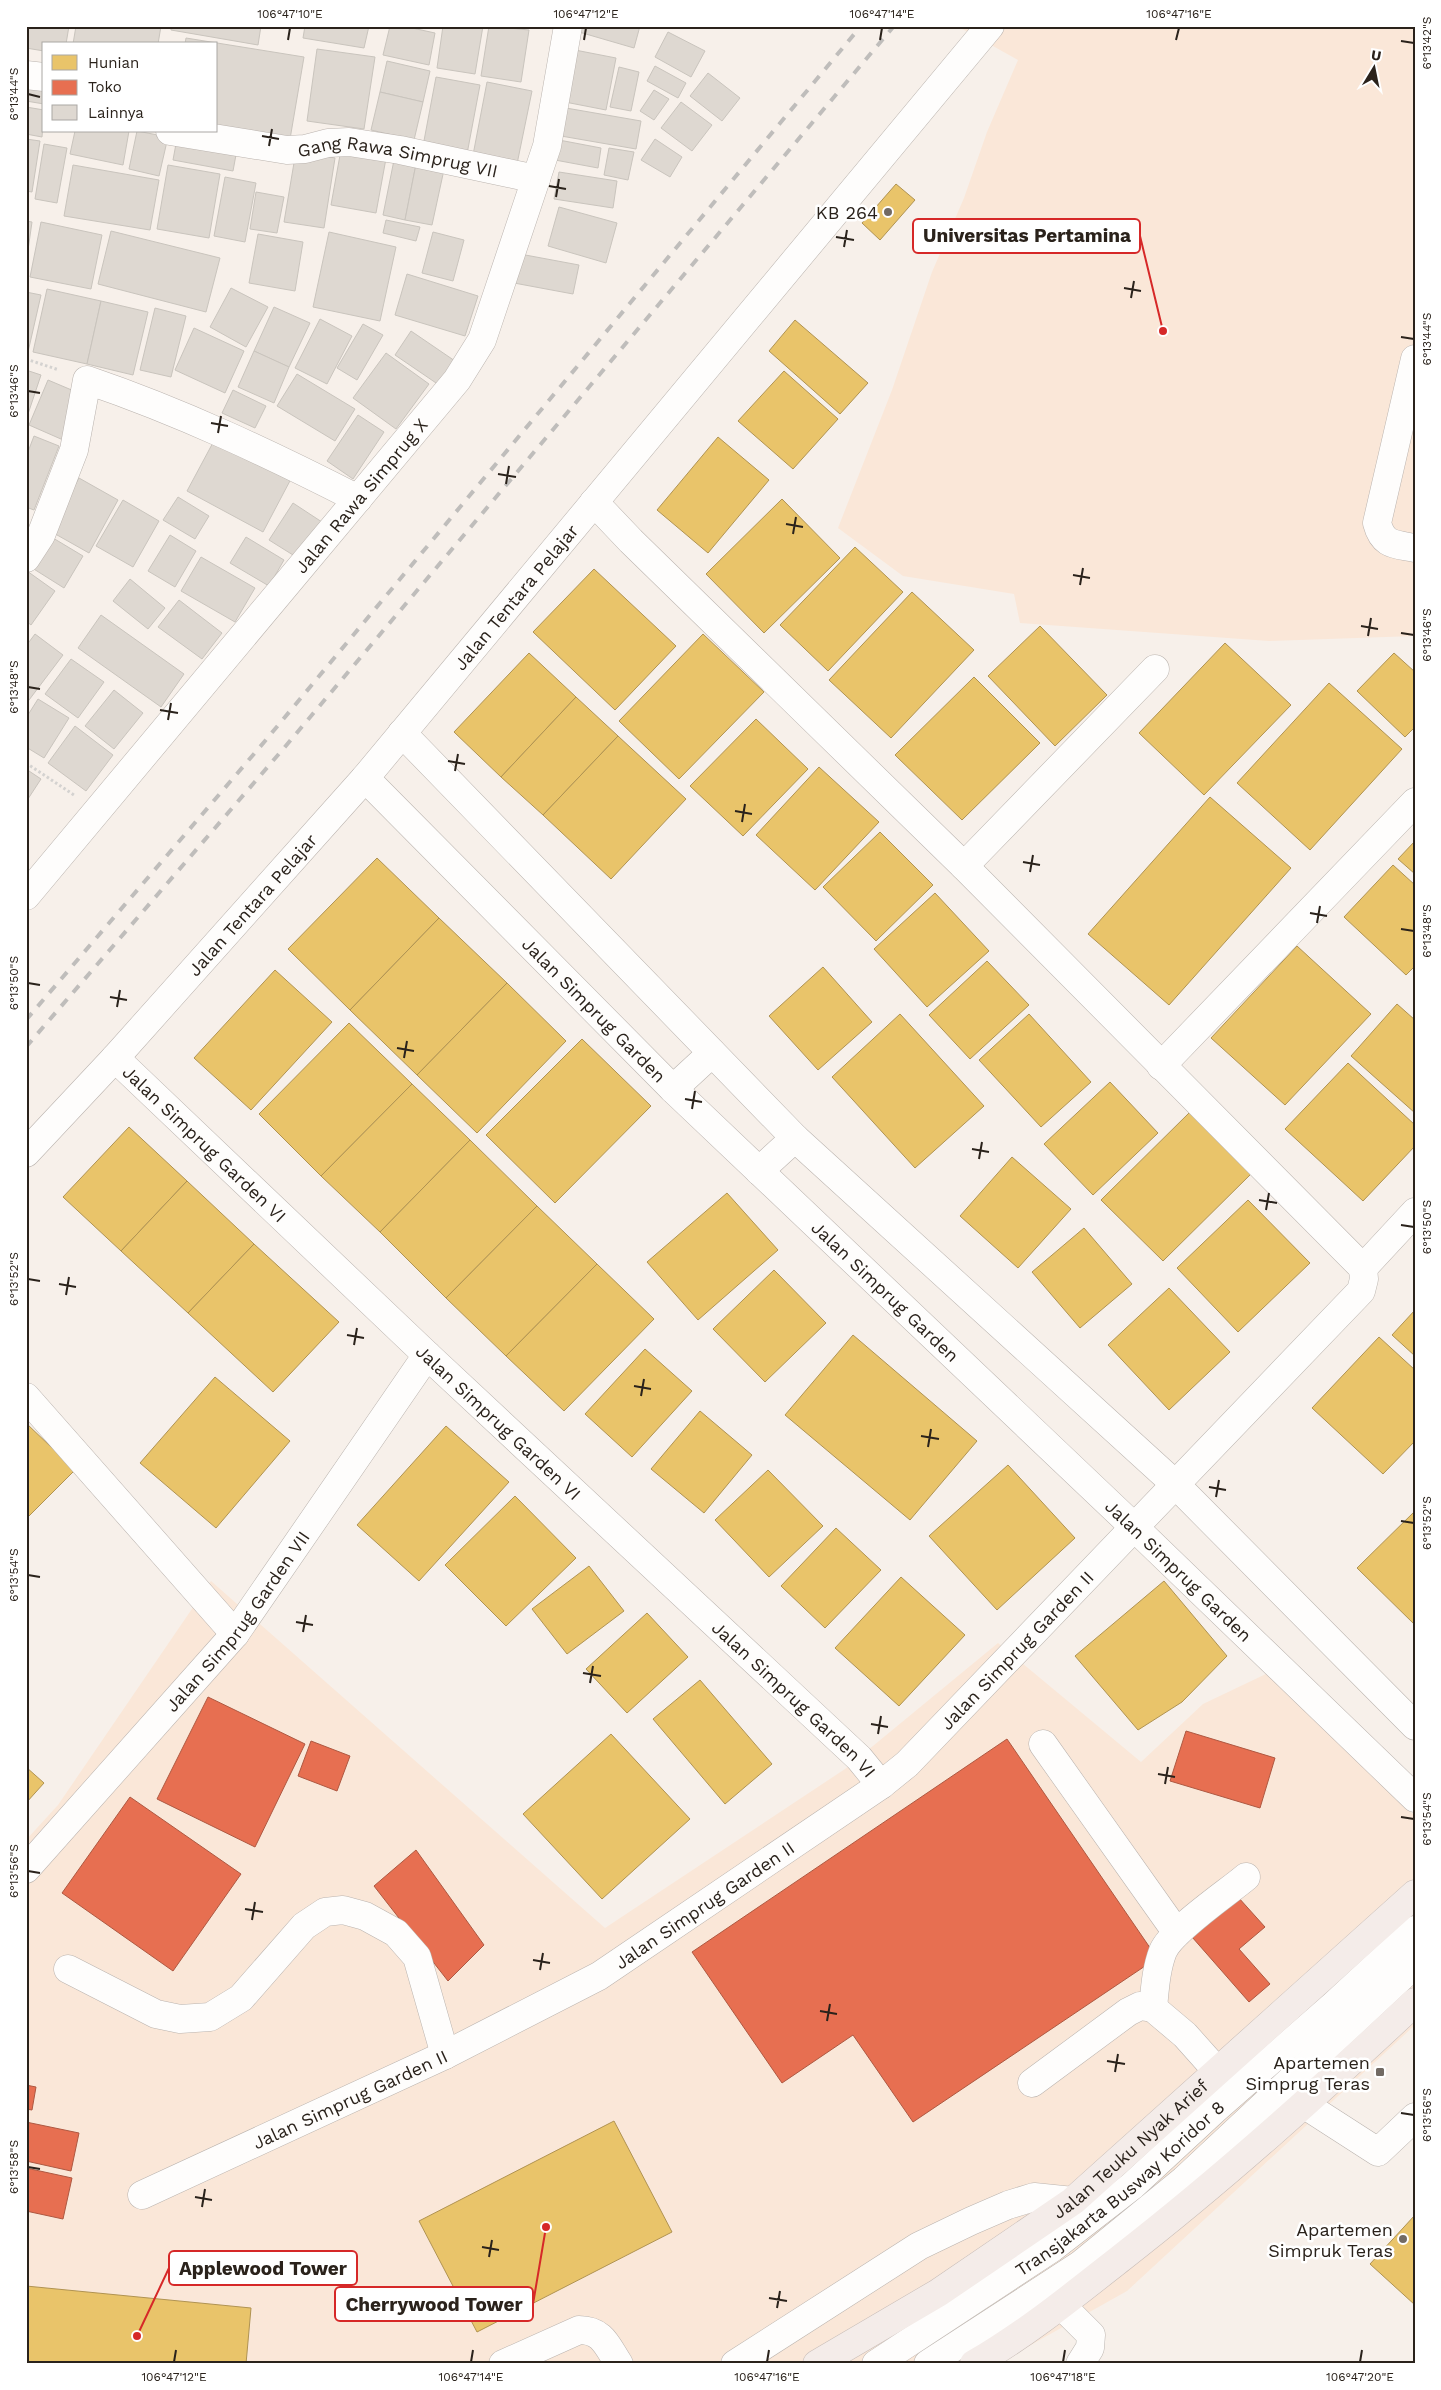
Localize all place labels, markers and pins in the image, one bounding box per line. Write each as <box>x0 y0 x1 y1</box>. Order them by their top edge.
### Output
place label: KB 264 <box>816 202 878 223</box>
marker: KB 264 <box>882 206 894 218</box>
callout: Universitas Pertamina <box>913 219 1140 253</box>
place label: Apartemen Simprug Teras <box>1246 2052 1370 2094</box>
marker: Apartemen Simprug Teras <box>1374 2066 1386 2078</box>
place label: Apartemen Simpruk Teras <box>1268 2219 1393 2261</box>
marker: Apartemen Simpruk Teras <box>1397 2233 1409 2245</box>
callout: Applewood Tower <box>169 2251 357 2285</box>
callout: Cherrywood Tower <box>335 2287 533 2321</box>

